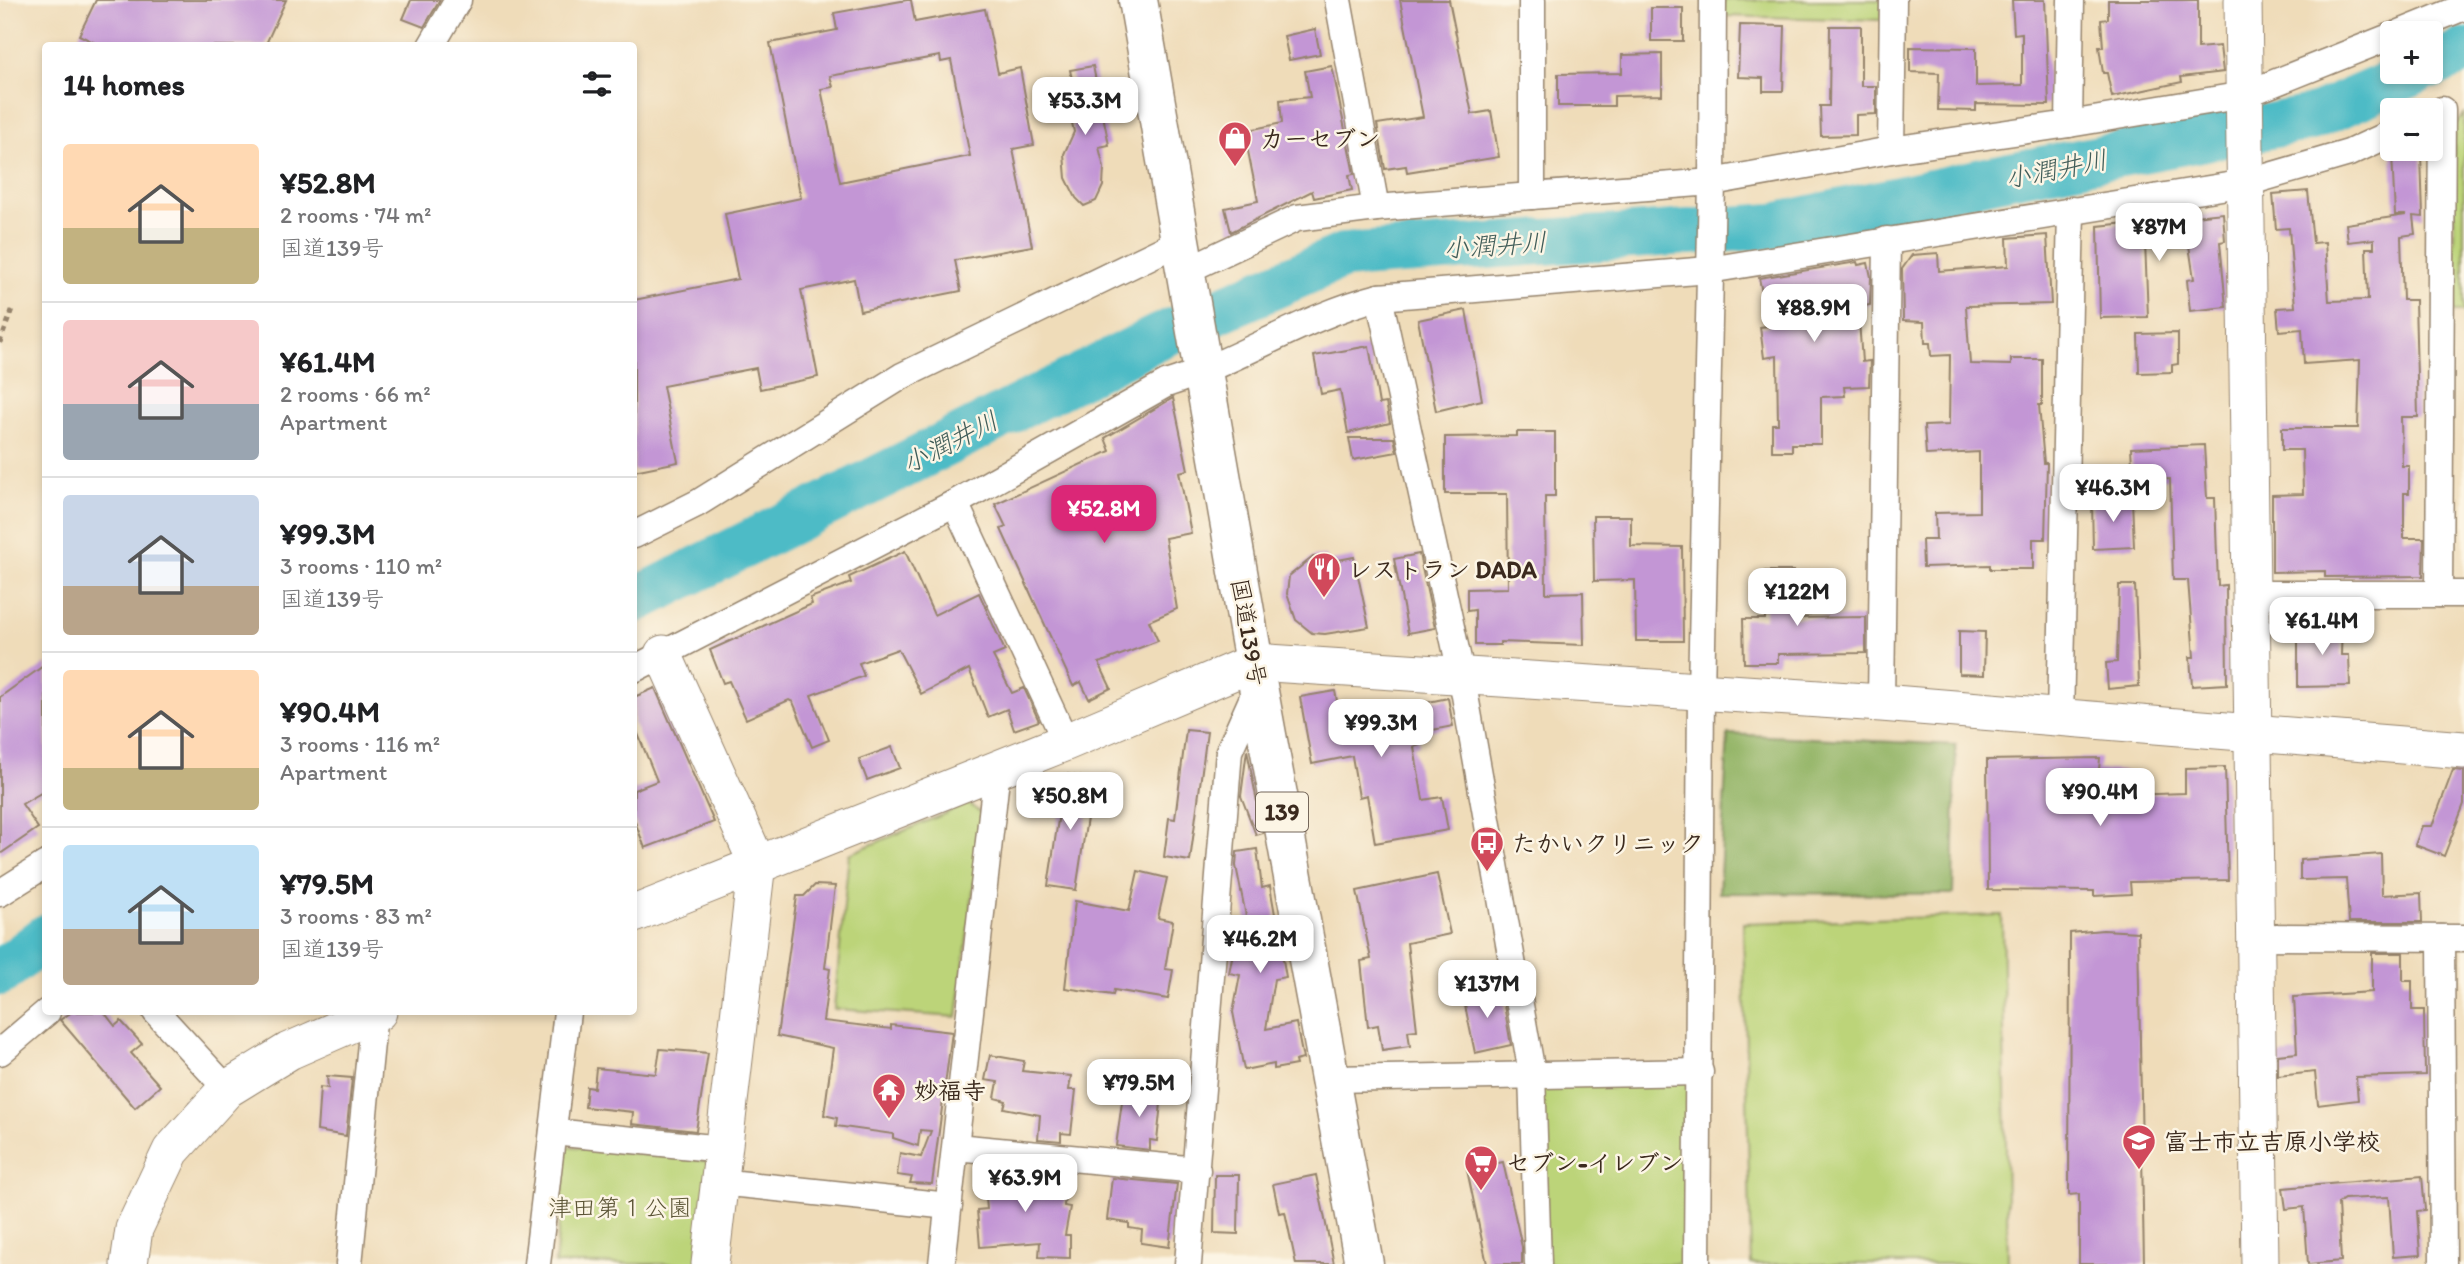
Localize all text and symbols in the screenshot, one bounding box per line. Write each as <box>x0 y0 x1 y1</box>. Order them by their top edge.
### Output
map controls <box>2380 21 2443 161</box>
button: + <box>2380 21 2443 84</box>
icon: filters <box>578 65 616 103</box>
text: 14 homes <box>63 66 185 103</box>
pin: ¥53.3M <box>1028 78 1142 137</box>
text: ¥53.3M <box>1048 86 1122 114</box>
button: − <box>2380 98 2443 161</box>
shop icon: カーセブン <box>1216 119 1254 168</box>
place label: カーセブン <box>1260 124 1380 153</box>
water label: 小潤井川 <box>2002 143 2110 195</box>
text: ¥52.8M <box>280 164 376 201</box>
icon: home <box>119 172 203 256</box>
text: 2 rooms · 74 m² <box>280 201 432 229</box>
pin: ¥87M <box>2118 204 2200 263</box>
text: ¥87M <box>2132 212 2186 240</box>
water label: 小潤井川 <box>1442 225 1548 265</box>
text: 国道139号 <box>280 234 384 262</box>
pin: ¥88.9M <box>1757 284 1871 344</box>
text: ¥88.9M <box>1777 293 1851 321</box>
text: ¥61.4M <box>280 343 376 380</box>
icon: home <box>119 348 203 432</box>
text: 2 rooms · 66 m² <box>280 380 431 408</box>
water label: 小潤井川 <box>896 404 1004 480</box>
text: Apartment <box>280 408 387 436</box>
pin: ¥46.3M <box>2056 464 2170 524</box>
text: ¥46.3M <box>2075 473 2151 501</box>
pin: ¥52.8M <box>1047 486 1161 545</box>
text: ¥52.8M <box>1067 494 1141 522</box>
text: ¥99.3M <box>280 515 376 552</box>
icon: home <box>119 523 203 607</box>
restaurant icon: レストラン DADA <box>1305 550 1343 599</box>
text: 3 rooms · 110 m² <box>280 552 442 580</box>
place label: レストラン DADA <box>1348 555 1538 584</box>
pin: ¥122M <box>1748 568 1846 628</box>
street label: 国道139号 <box>1225 576 1273 688</box>
text: ¥122M <box>1764 577 1830 605</box>
text: 国道139号 <box>280 585 384 613</box>
pin: ¥61.4M <box>2265 598 2379 657</box>
text: ¥61.4M <box>2285 606 2359 634</box>
text: ¥90.4M <box>280 693 380 730</box>
icon: home <box>119 698 203 782</box>
pin: ¥99.3M <box>1324 700 1438 759</box>
text: ¥99.3M <box>1344 708 1418 736</box>
text: 3 rooms · 116 m² <box>280 730 440 758</box>
text: Apartment <box>280 758 387 786</box>
pin: ¥90.4M <box>2043 768 2157 828</box>
pin: ¥50.8M <box>1013 772 1127 832</box>
text: ¥90.4M <box>2062 777 2138 805</box>
text: ¥50.8M <box>1032 781 1108 809</box>
road number: 139 <box>1256 792 1308 832</box>
bus stop icon: たかいクリニック <box>1468 824 1506 873</box>
place label: たかいクリニック <box>1512 829 1704 858</box>
text: ¥79.5M <box>280 865 374 902</box>
icon: home <box>119 873 203 957</box>
text: 3 rooms · 83 m² <box>280 902 432 930</box>
pin: ¥46.2M <box>1203 916 1317 975</box>
text: ¥46.2M <box>1223 924 1297 952</box>
text: 国道139号 <box>280 935 384 963</box>
pin: ¥137M <box>1438 960 1536 1020</box>
text: ¥137M <box>1454 969 1520 997</box>
pin: ¥79.5M <box>1082 1060 1196 1119</box>
text: ¥79.5M <box>1103 1068 1175 1096</box>
temple icon: 妙福寺 <box>870 1071 908 1120</box>
place label: 妙福寺 <box>914 1076 986 1105</box>
school or university icon: 富士市立吉原小学校 <box>2120 1122 2158 1171</box>
place label: 富士市立吉原小学校 <box>2164 1127 2380 1156</box>
supermarket icon: セブン-イレブン <box>1462 1143 1500 1192</box>
place label: セブン-イレブン <box>1506 1148 1684 1177</box>
pin: ¥63.9M <box>968 1154 1082 1214</box>
text: ¥63.9M <box>988 1163 1062 1191</box>
park label: 津田第１公園 <box>548 1193 692 1222</box>

